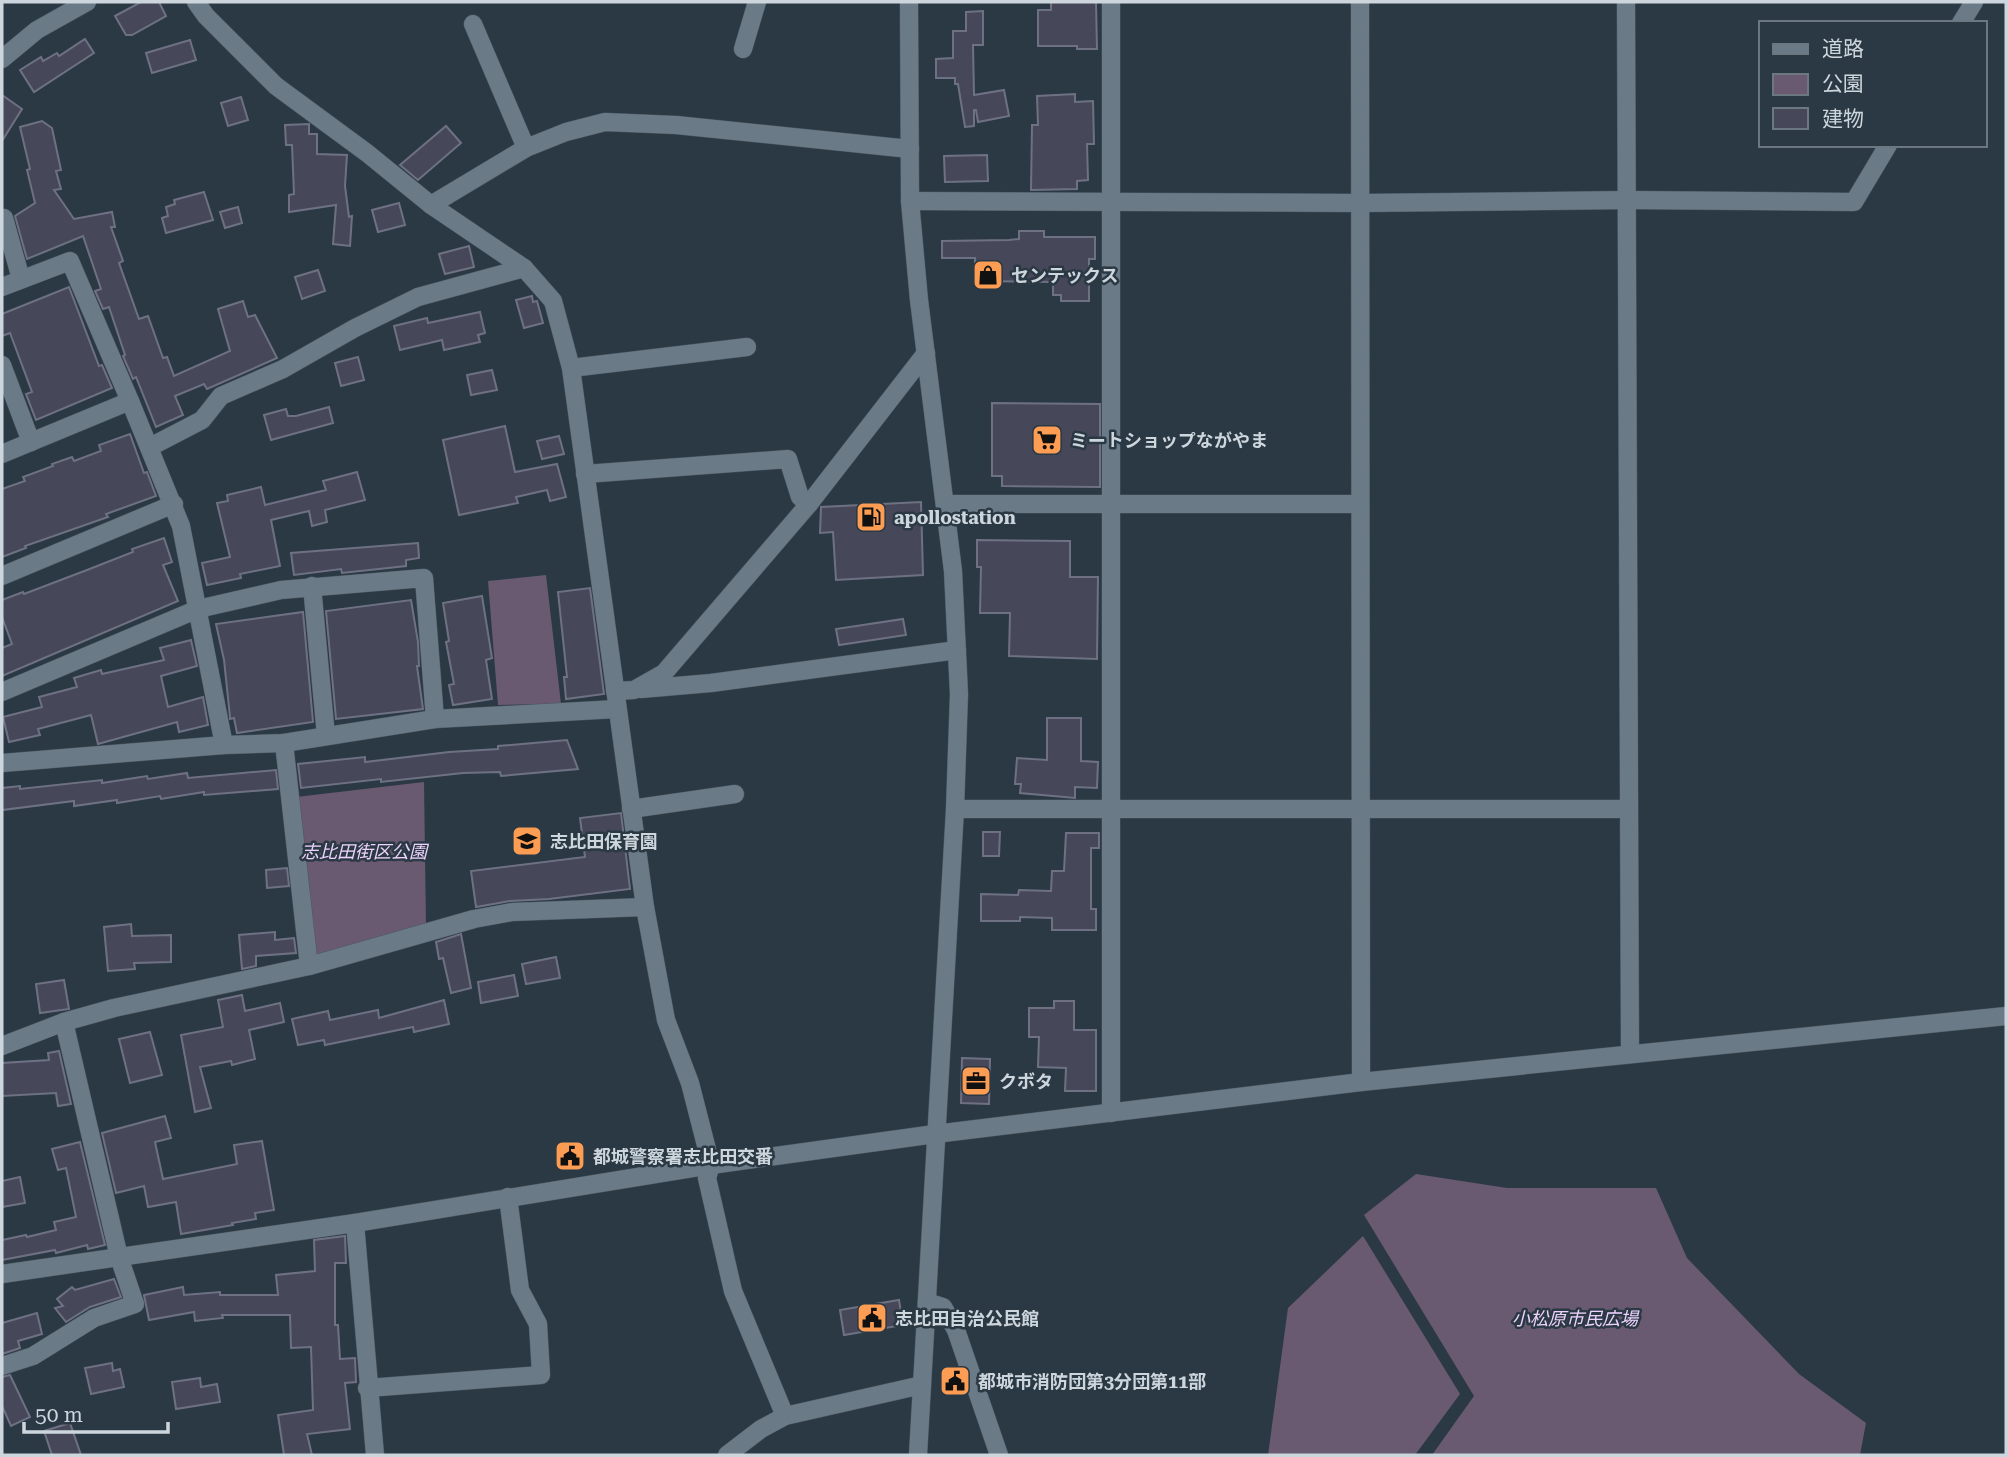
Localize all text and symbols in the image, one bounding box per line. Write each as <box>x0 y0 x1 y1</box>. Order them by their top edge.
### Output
legend <box>1759 21 1987 147</box>
text: 道路 <box>1822 37 1864 61</box>
text: 公園 <box>1822 72 1864 96</box>
text: 建物 <box>1822 107 1864 131</box>
shop icon: センテックス <box>971 258 1005 292</box>
place label: センテックス <box>1011 265 1118 286</box>
supermarket icon: ミートショップながやま <box>1030 423 1064 457</box>
place label: ミートショップながやま <box>1070 430 1268 451</box>
fuel station icon: apollostation <box>854 500 888 534</box>
place label: apollostation <box>894 507 1016 528</box>
school or university icon: 志比田保育園 <box>510 824 544 858</box>
place label: 志比田保育園 <box>550 831 658 852</box>
park label: 志比田街区公園 <box>301 841 430 862</box>
office icon: クボタ <box>959 1064 993 1098</box>
place label: クボタ <box>999 1071 1053 1092</box>
public building icon: 都城警察署志比田交番 <box>553 1139 587 1173</box>
place label: 都城警察署志比田交番 <box>593 1146 773 1167</box>
public building icon: 志比田自治公民館 <box>855 1301 889 1335</box>
place label: 志比田自治公民館 <box>895 1308 1039 1329</box>
park label: 小松原市民広場 <box>1512 1308 1640 1329</box>
public building icon: 都城市消防団第3分団第11部 <box>938 1364 972 1398</box>
place label: 都城市消防団第3分団第11部 <box>978 1371 1206 1392</box>
scale bar <box>24 1390 168 1434</box>
text: 50 m <box>35 1403 83 1427</box>

